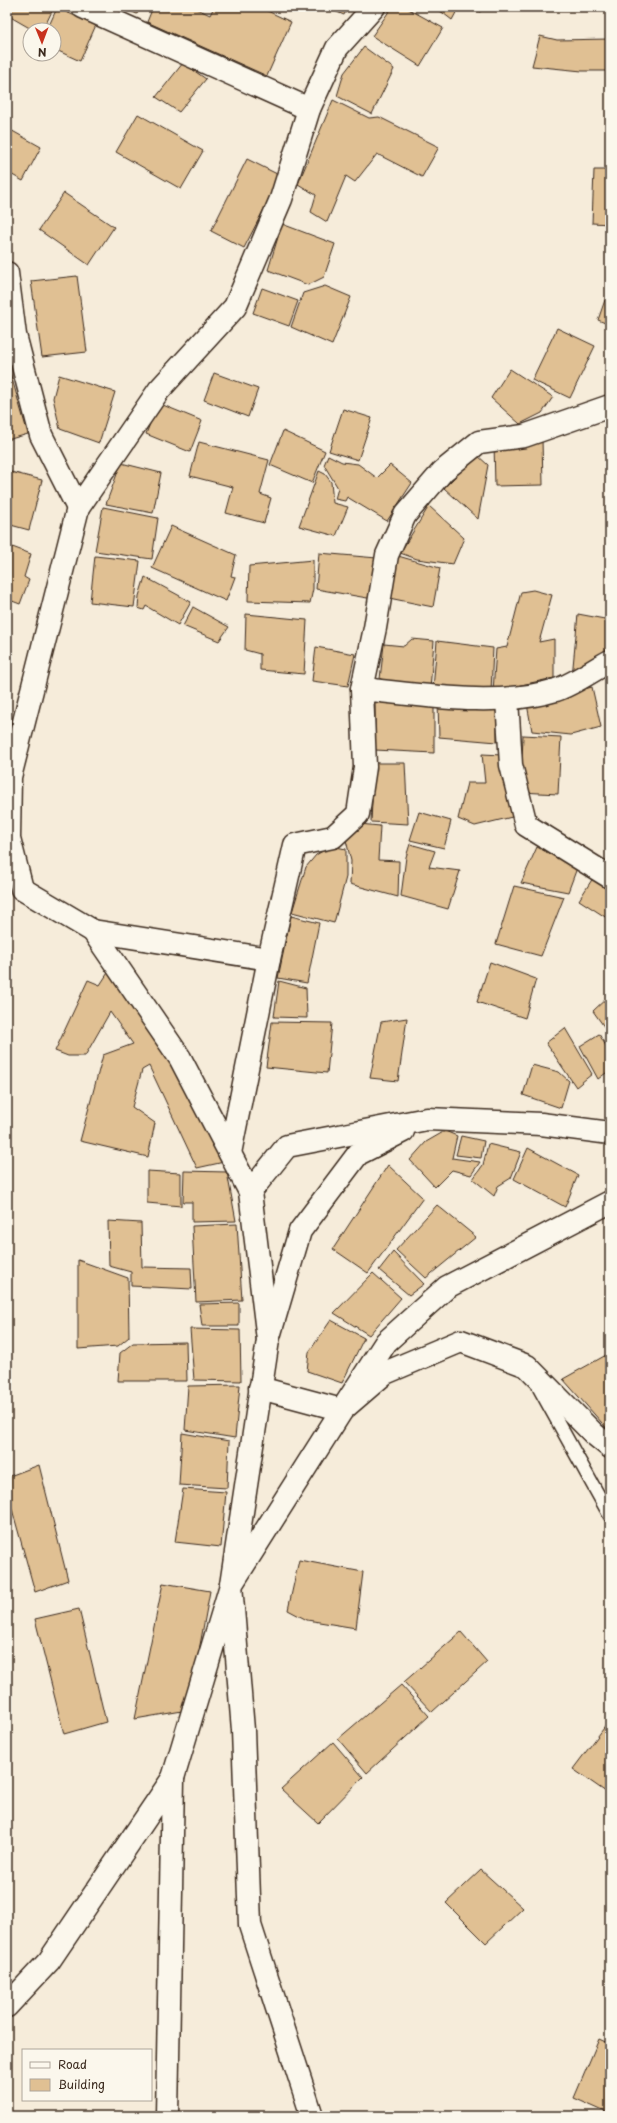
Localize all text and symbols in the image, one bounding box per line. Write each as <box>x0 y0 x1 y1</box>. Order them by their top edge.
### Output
north arrow <box>22 22 62 62</box>
text: N <box>37 44 47 61</box>
legend <box>22 2049 152 2101</box>
text: Road <box>58 2055 87 2073</box>
text: Building <box>58 2075 105 2093</box>

